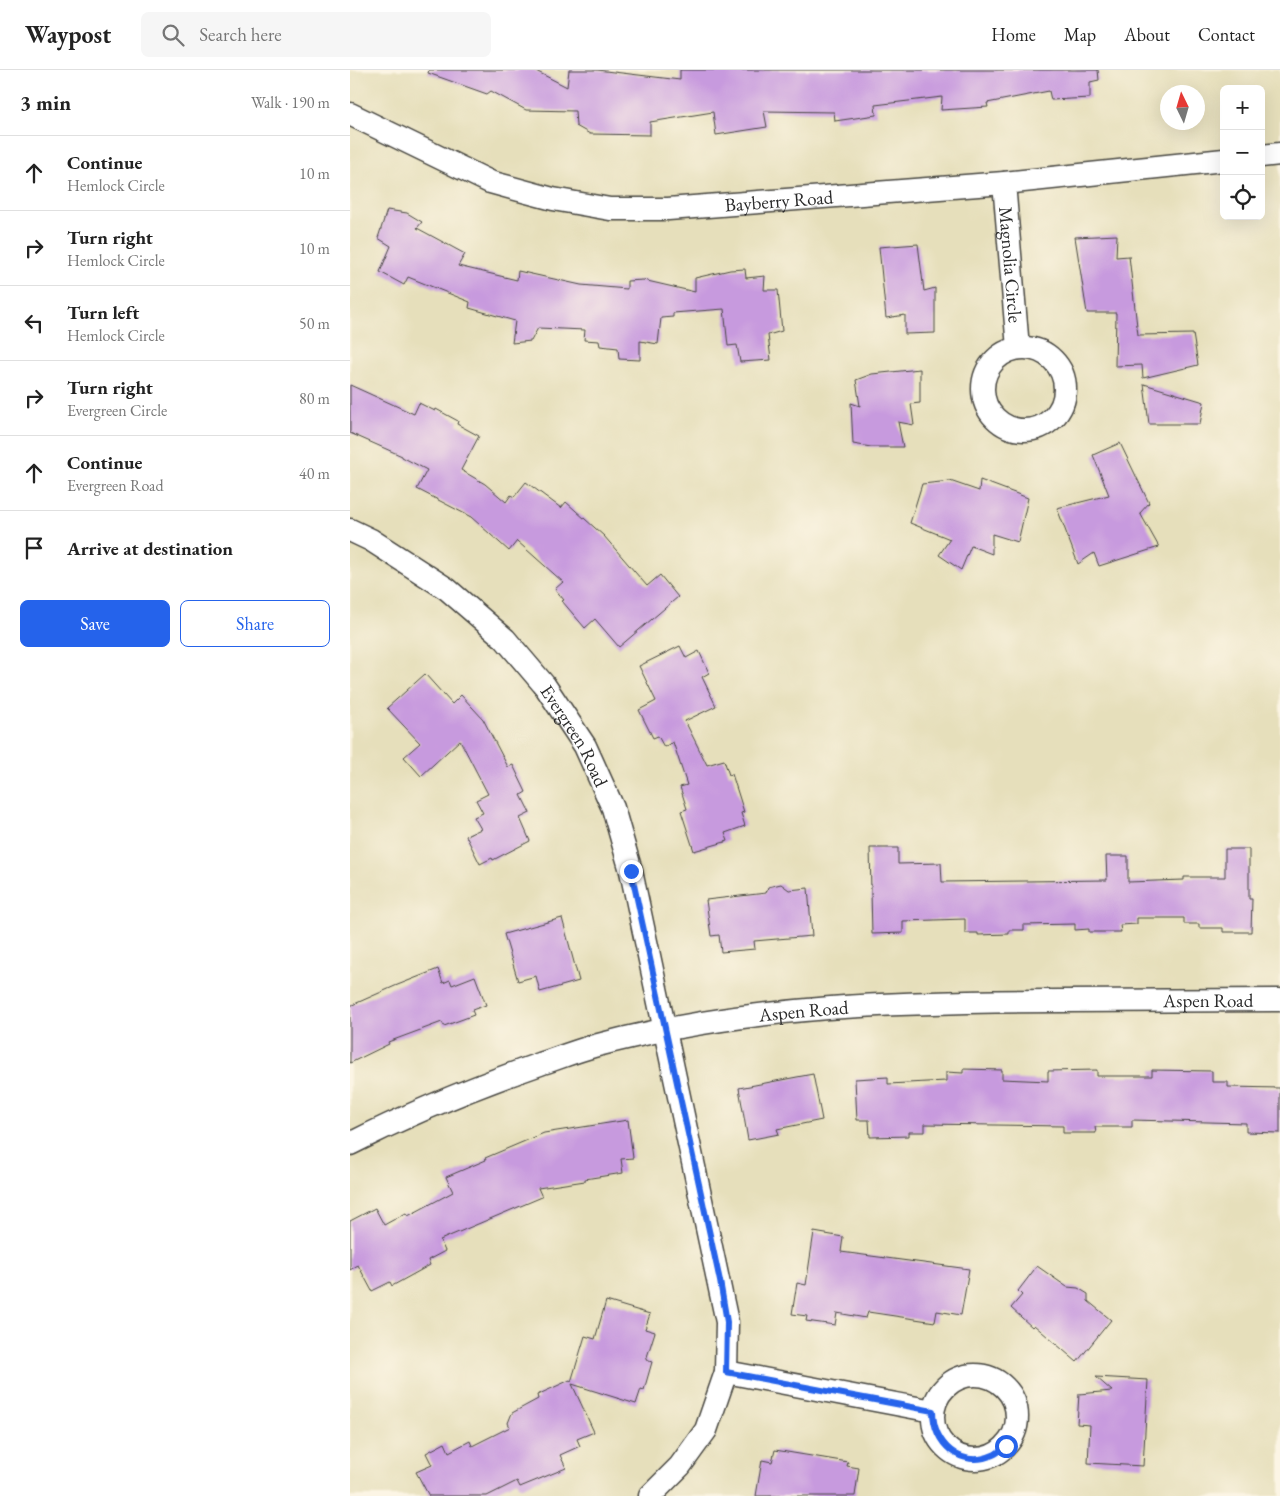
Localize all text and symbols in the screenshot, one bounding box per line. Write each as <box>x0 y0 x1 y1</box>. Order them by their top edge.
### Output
search box <box>141 12 491 57</box>
text: Waypost <box>25 19 111 50</box>
icon: search <box>159 21 187 49</box>
text: Search here <box>199 22 282 47</box>
text: Home <box>991 23 1036 46</box>
text: Map <box>1064 23 1096 46</box>
text: About <box>1124 23 1170 46</box>
text: Contact <box>1198 23 1255 46</box>
north arrow <box>1160 85 1205 130</box>
map controls <box>1220 85 1265 220</box>
button: + <box>1220 85 1265 130</box>
text: 3 min <box>20 89 71 116</box>
text: Walk · 190 m <box>251 92 330 113</box>
button: − <box>1220 130 1265 175</box>
text: Continue <box>67 150 142 175</box>
icon: ahead <box>20 159 48 187</box>
text: 10 m <box>299 163 330 184</box>
text: Hemlock Circle <box>67 175 165 196</box>
button: locate <box>1220 175 1265 220</box>
street label: Bayberry Road <box>724 184 835 218</box>
street label: Magnolia Circle <box>993 206 1028 324</box>
text: Turn right <box>67 225 153 250</box>
icon: right <box>20 234 48 262</box>
text: 10 m <box>299 238 330 259</box>
text: Hemlock Circle <box>67 250 165 271</box>
text: Turn left <box>67 300 139 325</box>
icon: left <box>20 309 48 337</box>
text: 50 m <box>299 313 330 334</box>
text: Hemlock Circle <box>67 325 165 346</box>
text: Turn right <box>67 375 153 400</box>
icon: right <box>20 384 48 412</box>
text: 80 m <box>299 388 330 409</box>
text: Evergreen Circle <box>67 400 167 421</box>
text: Continue <box>67 450 142 475</box>
icon: ahead <box>20 459 48 487</box>
text: 40 m <box>299 463 330 484</box>
text: Evergreen Road <box>67 475 164 496</box>
icon: arrive <box>20 534 48 562</box>
text: Arrive at destination <box>67 536 233 561</box>
button: Save <box>20 600 170 647</box>
button: Share <box>180 600 330 647</box>
street label: Evergreen Road <box>535 680 614 791</box>
route end <box>620 860 643 883</box>
street label: Aspen Road <box>1162 988 1254 1013</box>
street label: Aspen Road <box>756 995 850 1028</box>
route start <box>995 1435 1018 1458</box>

